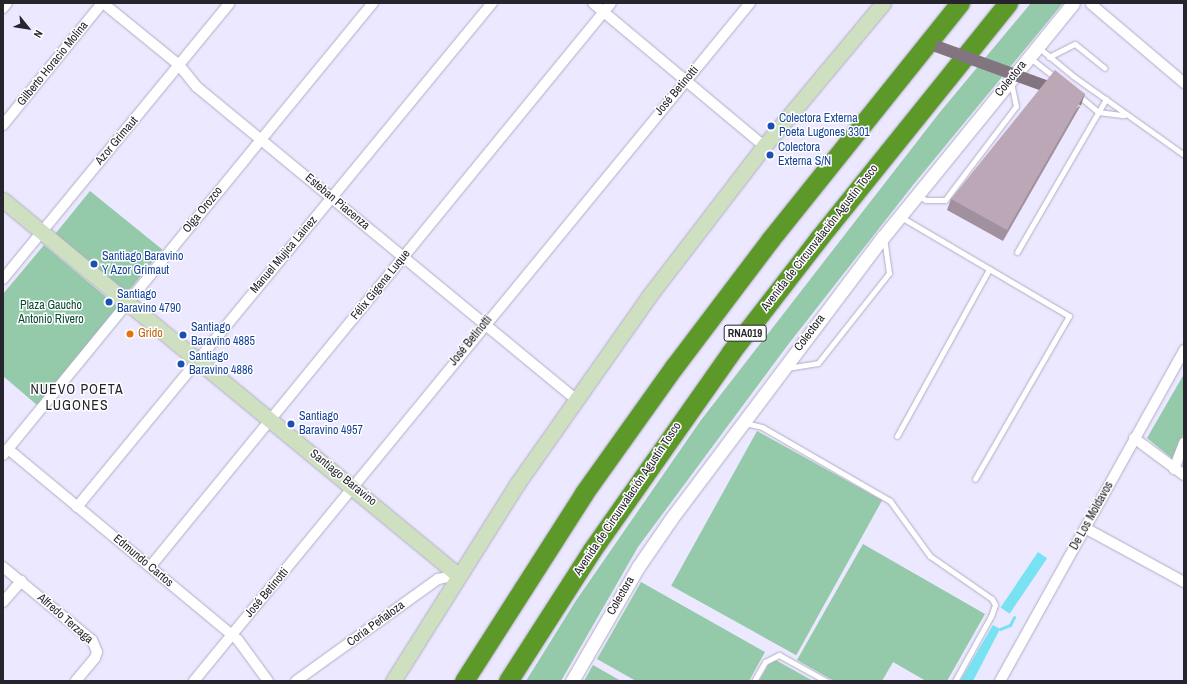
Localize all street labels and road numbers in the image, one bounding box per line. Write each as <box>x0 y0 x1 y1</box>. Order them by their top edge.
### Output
street label: Gilberto Horacio Molina <box>15 19 91 109</box>
street label: Colectora <box>992 58 1030 100</box>
street label: José Betinotti <box>652 63 702 119</box>
street label: Azor Grimaut <box>93 114 141 168</box>
street label: Avenida de Circunvalación Agustín Tosco <box>758 162 882 314</box>
street label: Esteban Piacenza <box>302 171 372 233</box>
street label: Olga Orozco <box>180 184 226 236</box>
street label: Manuel Mujica Lainez <box>248 214 320 296</box>
street label: Félix Gigena Luque <box>348 247 414 323</box>
street label: Colectora <box>792 312 828 354</box>
street label: José Betinotti <box>446 313 496 369</box>
road number: RNA019 <box>723 324 767 342</box>
street label: Avenida de Circunvalación Agustín Tosco <box>571 419 685 579</box>
street label: Santiago Baravino <box>307 447 379 509</box>
street label: De Los Moldavos <box>1067 479 1117 553</box>
street label: Edmundo Cartos <box>110 532 176 590</box>
street label: José Betinotti <box>242 565 292 621</box>
street label: Colectora <box>604 574 638 618</box>
street label: Alfredo Terzaga <box>34 591 96 647</box>
street label: Coria Peñaloza <box>344 598 408 650</box>

